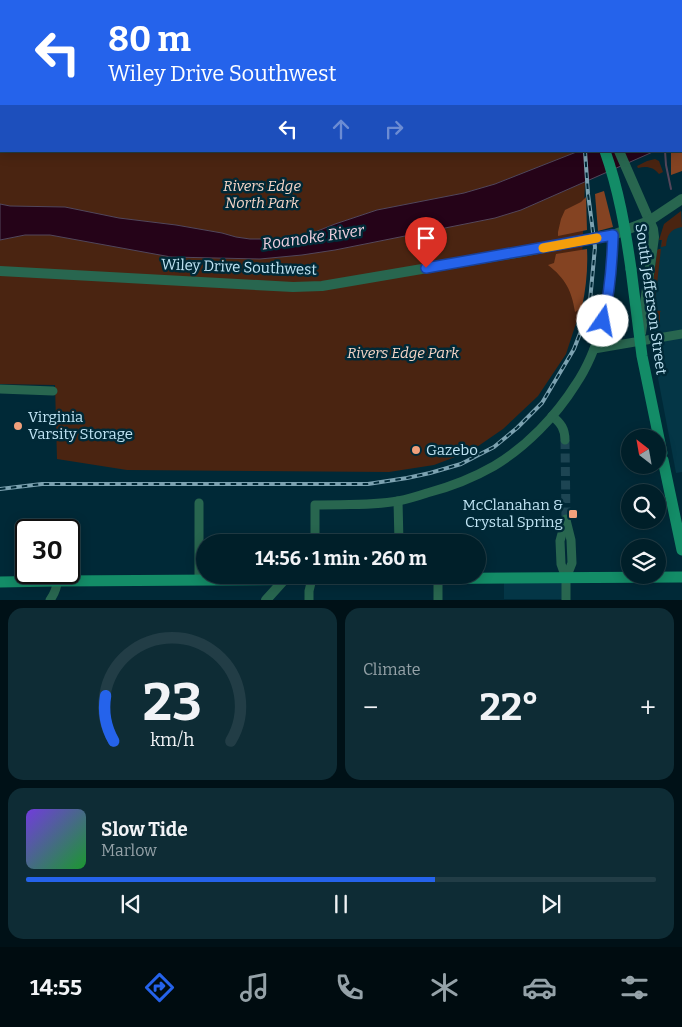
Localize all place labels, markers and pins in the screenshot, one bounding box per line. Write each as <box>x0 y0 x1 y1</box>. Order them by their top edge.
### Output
pin <box>405 217 447 268</box>
place label: Virginia Varsity Storage <box>28 408 133 443</box>
marker: Virginia Varsity Storage <box>12 420 24 432</box>
place label: Gazebo <box>426 441 478 459</box>
marker: Gazebo <box>410 444 422 456</box>
place label: McClanahan & Crystal Spring <box>463 496 563 531</box>
marker: McClanahan & Crystal Spring <box>567 508 579 520</box>

